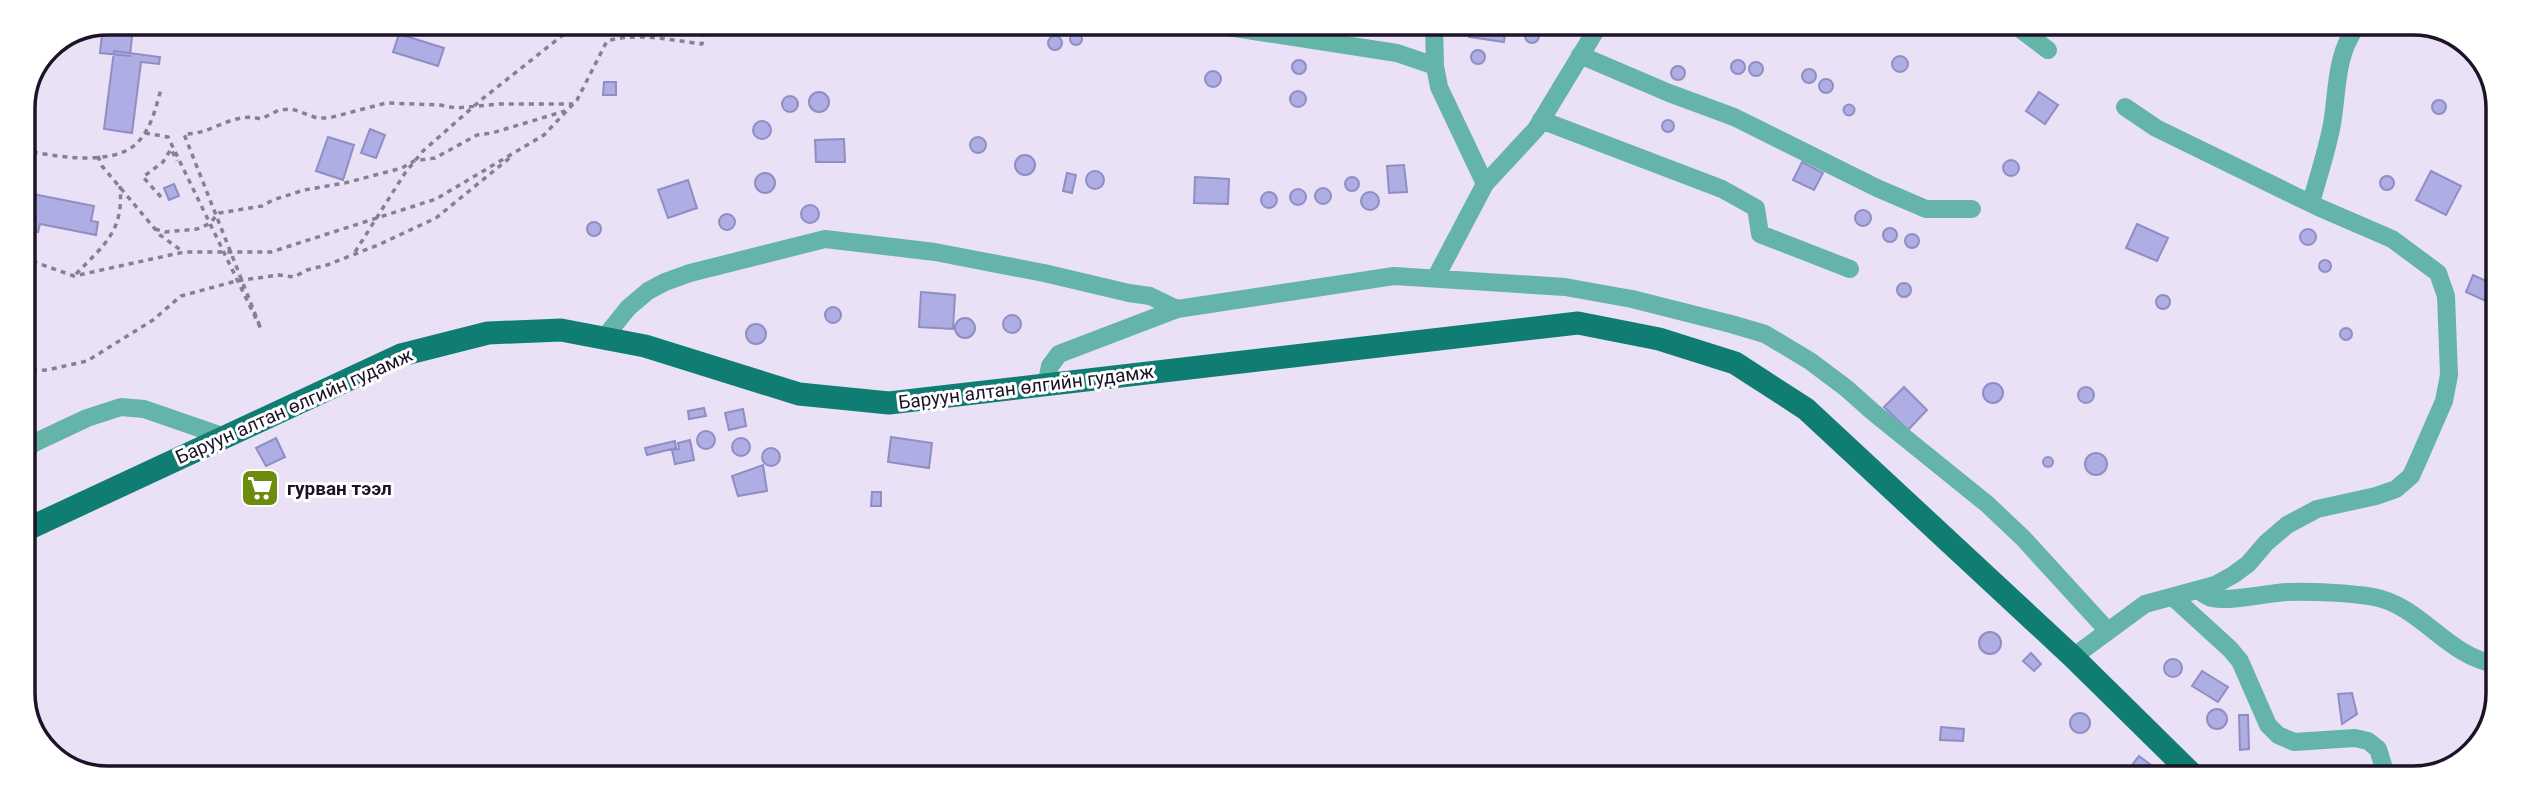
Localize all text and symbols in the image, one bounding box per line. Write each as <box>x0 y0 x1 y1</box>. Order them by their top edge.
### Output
street label: Баруун алтан өлгийн гудамж <box>172 343 417 469</box>
street label: Баруун алтан өлгийн гудамж <box>897 360 1155 414</box>
supermarket icon: гурван тээл <box>239 467 281 509</box>
place label: гурван тээл <box>287 477 392 500</box>

